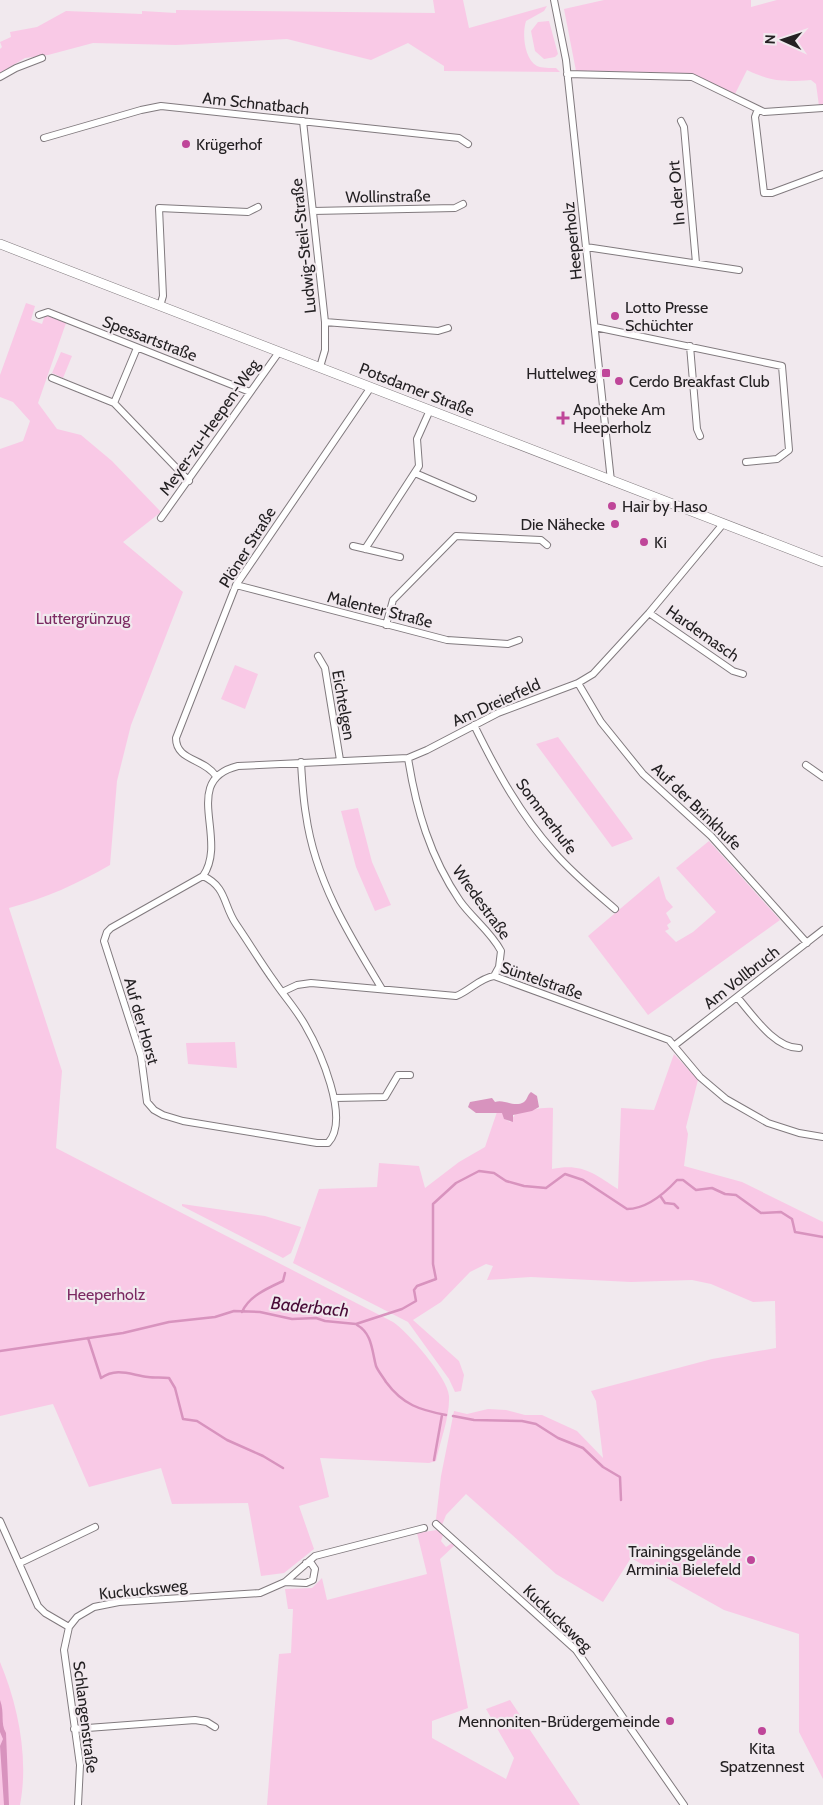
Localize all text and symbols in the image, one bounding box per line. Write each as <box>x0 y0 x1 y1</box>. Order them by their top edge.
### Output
north arrow <box>758 15 808 65</box>
text: N <box>761 34 779 45</box>
street label: Am Schnatbach <box>202 88 310 119</box>
place label: Krügerhof <box>196 135 263 154</box>
marker: Krügerhof <box>180 138 192 150</box>
street label: In der Ort <box>664 159 689 226</box>
street label: Ludwig-Steil-Straße <box>287 178 320 314</box>
street label: Wollinstraße <box>345 186 431 207</box>
street label: Heeperholz <box>559 201 586 281</box>
place label: Lotto Presse Schüchter <box>625 298 708 335</box>
marker: Lotto Presse Schüchter <box>609 310 621 322</box>
street label: Spessartstraße <box>100 312 200 365</box>
street label: Meyer-zu-Heepen-Weg <box>155 355 264 499</box>
street label: Potsdamer Straße <box>357 359 477 420</box>
place label: Huttelweg <box>526 364 597 383</box>
marker: Huttelweg <box>600 367 612 379</box>
place label: Cerdo Breakfast Club <box>629 372 770 391</box>
marker: Cerdo Breakfast Club <box>613 375 625 387</box>
place label: Apotheke Am Heeperholz <box>573 400 665 437</box>
marker: Apotheke Am Heeperholz <box>557 412 569 424</box>
place label: Hair by Haso <box>622 497 708 516</box>
marker: Hair by Haso <box>606 500 618 512</box>
street label: Plöner Straße <box>215 503 280 591</box>
place label: Die Nähecke <box>520 515 605 534</box>
marker: Die Nähecke <box>609 518 621 530</box>
place label: Ki <box>654 533 667 552</box>
marker: Ki <box>638 536 650 548</box>
street label: Malenter Straße <box>325 587 435 632</box>
street label: Hardemasch <box>662 601 743 666</box>
park label: Luttergrünzug <box>36 609 131 628</box>
street label: Eichtelgen <box>328 669 359 742</box>
street label: Am Dreierfeld <box>449 675 543 730</box>
street label: Auf der Brinkhufe <box>648 759 745 854</box>
street label: Sommerhufe <box>512 775 581 858</box>
street label: Wredestraße <box>448 862 515 943</box>
street label: Am Vollbruch <box>700 942 783 1013</box>
street label: Süntelstraße <box>498 958 585 1003</box>
street label: Auf der Horst <box>120 975 163 1067</box>
park label: Heeperholz <box>67 1285 146 1304</box>
water label: Baderbach <box>270 1292 350 1322</box>
place label: Trainingsgelände Arminia Bielefeld <box>626 1542 741 1579</box>
marker: Trainingsgelände Arminia Bielefeld <box>745 1554 757 1566</box>
street label: Kuckucksweg <box>98 1575 189 1604</box>
street label: Kuckucksweg <box>519 1581 597 1657</box>
street label: Schlangenstraße <box>69 1660 102 1774</box>
place label: Mennoniten-Brüdergemeinde <box>458 1712 660 1731</box>
marker: Mennoniten-Brüdergemeinde <box>664 1715 676 1727</box>
marker: Kita Spatzennest <box>756 1725 768 1737</box>
place label: Kita Spatzennest <box>720 1739 805 1776</box>

